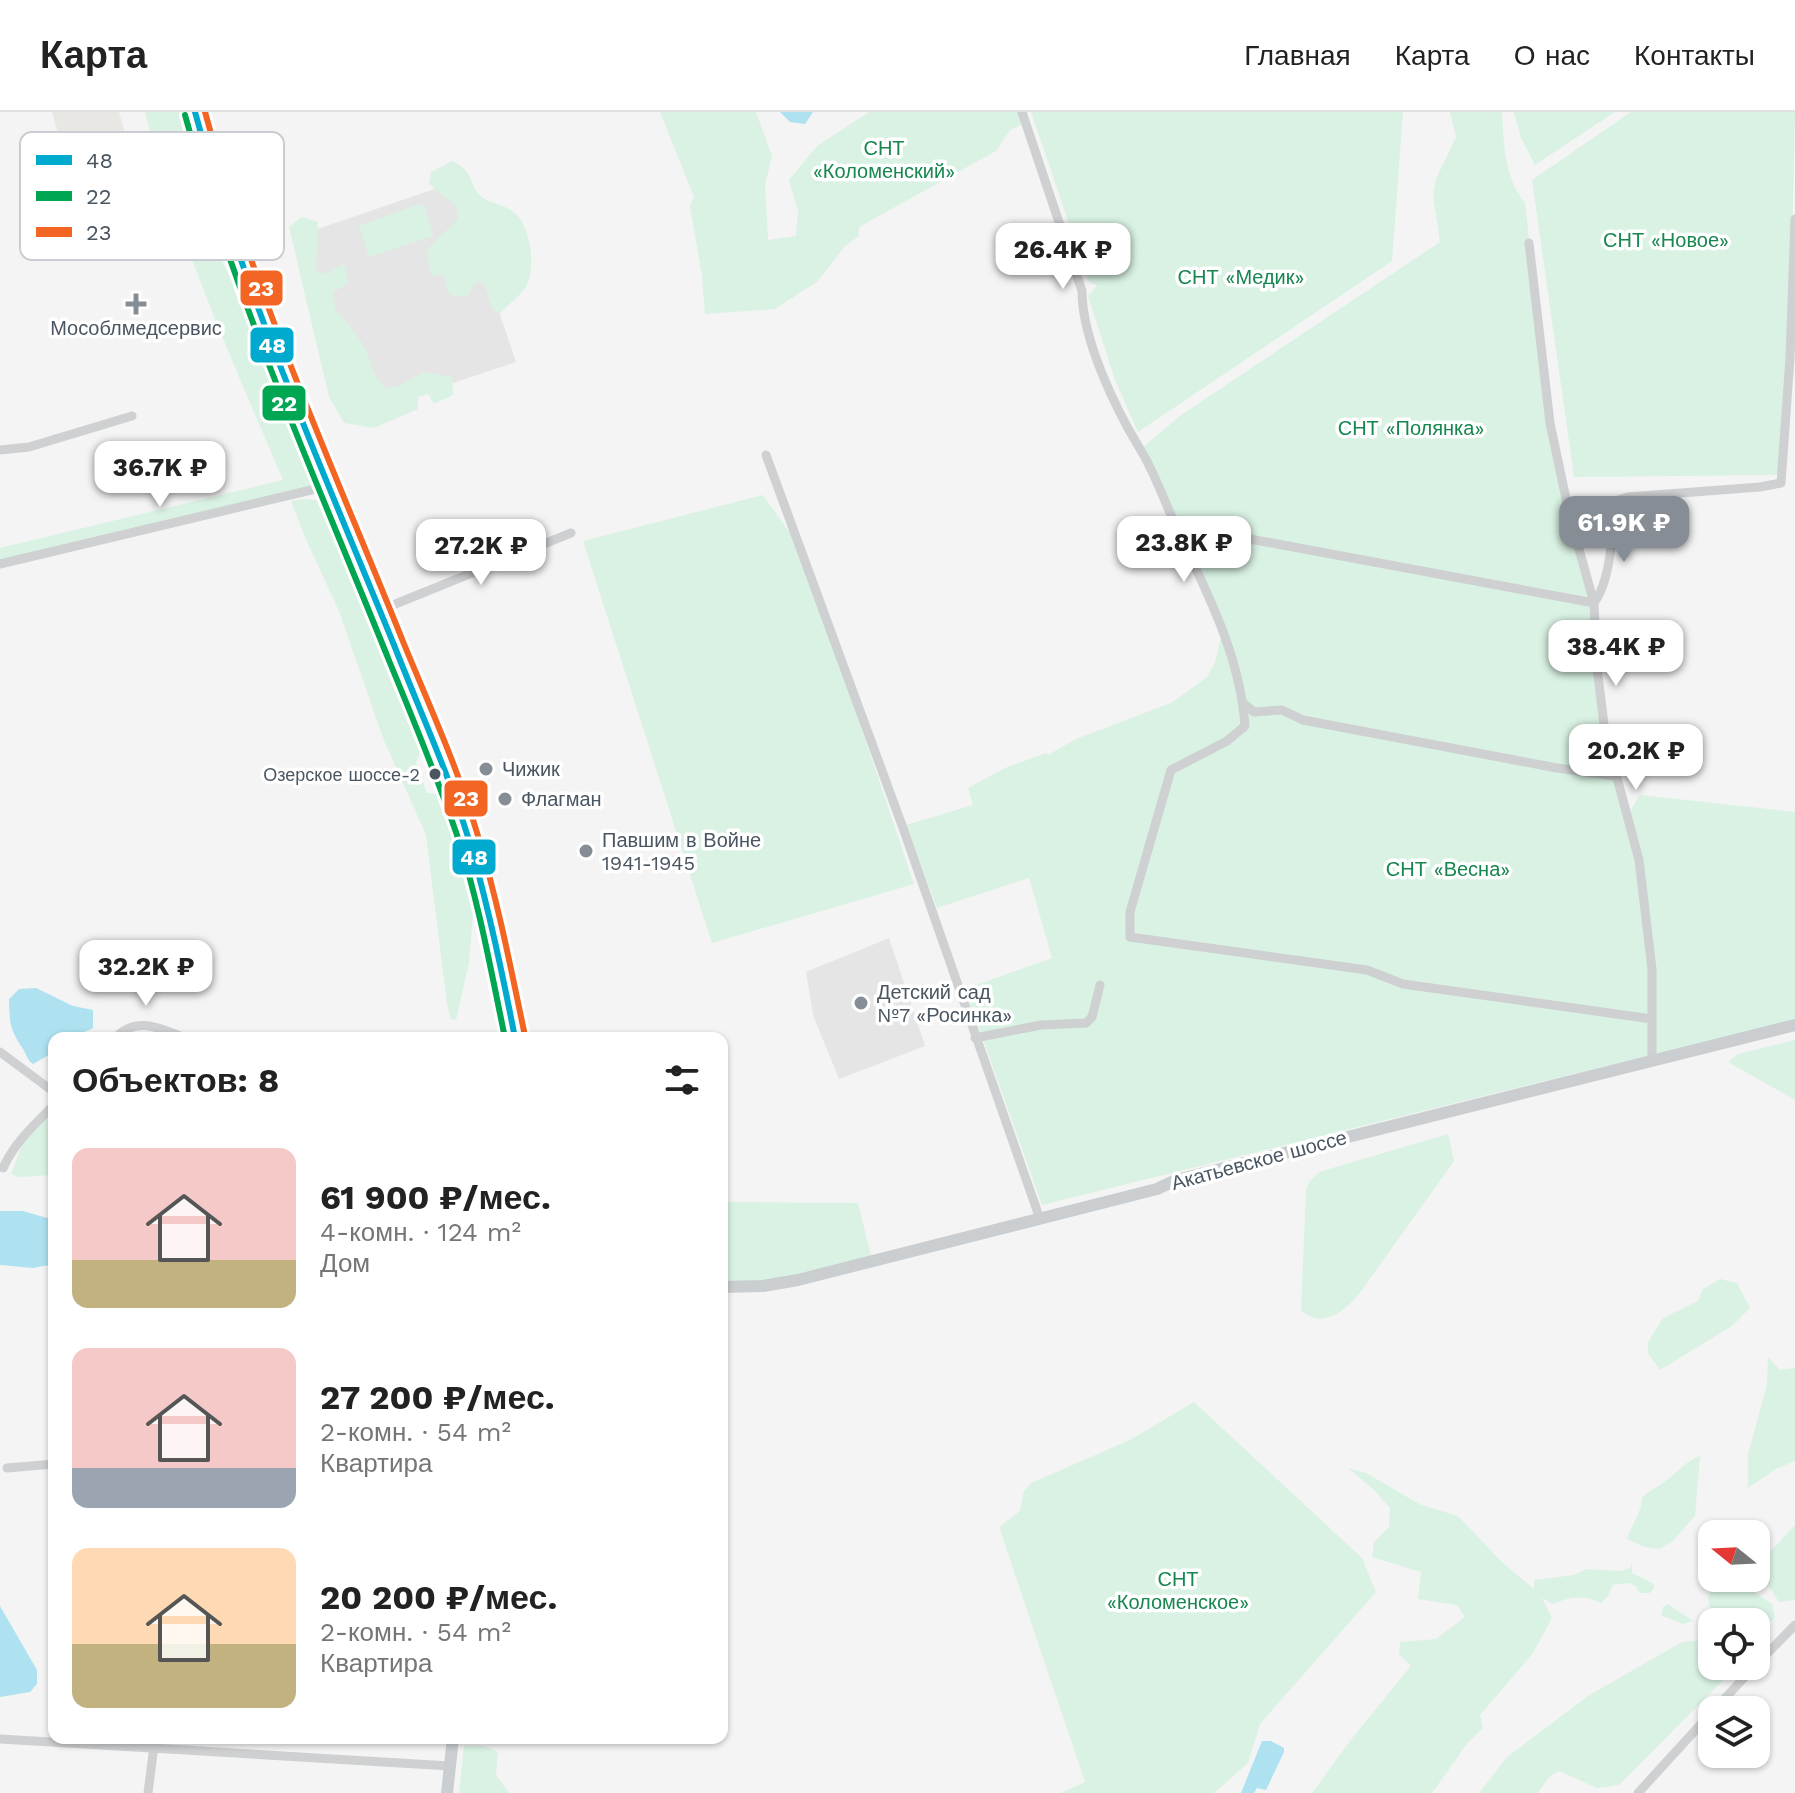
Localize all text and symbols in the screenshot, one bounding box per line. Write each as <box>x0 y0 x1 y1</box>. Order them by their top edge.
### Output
text: Карта <box>40 33 147 77</box>
text: Главная <box>1244 39 1351 72</box>
text: Карта <box>1395 39 1470 72</box>
text: О нас <box>1514 39 1590 72</box>
text: Контакты <box>1634 39 1755 72</box>
legend <box>20 132 284 260</box>
park label: СНТ «Коломенский» <box>813 136 955 183</box>
text: 48 <box>86 148 113 173</box>
text: 22 <box>86 184 112 209</box>
text: 23 <box>86 220 112 245</box>
pin: 26.4K ₽ <box>989 223 1137 291</box>
park label: СНТ «Новое» <box>1603 228 1729 252</box>
text: 26.4K ₽ <box>1014 234 1112 264</box>
park label: СНТ «Медик» <box>1178 265 1304 289</box>
line badge: 23 <box>239 269 284 307</box>
text: 23 <box>248 276 274 301</box>
marker: Мособлмедсервис <box>127 295 145 313</box>
place label: Мособлмедсервис <box>50 316 222 340</box>
line badge: 48 <box>249 326 295 364</box>
text: 48 <box>258 333 286 358</box>
line badge: 22 <box>261 384 307 422</box>
text: 22 <box>271 391 297 416</box>
park label: СНТ «Полянка» <box>1338 416 1484 440</box>
pin: 36.7K ₽ <box>86 441 234 509</box>
text: 36.7K ₽ <box>112 452 208 482</box>
pin: 61.9K ₽ <box>1550 496 1698 564</box>
text: 61.9K ₽ <box>1577 507 1671 537</box>
pin: 23.8K ₽ <box>1110 516 1258 584</box>
pin: 27.2K ₽ <box>407 519 555 587</box>
text: 23.8K ₽ <box>1135 527 1233 557</box>
text: 27.2K ₽ <box>434 530 528 560</box>
pin: 38.4K ₽ <box>1542 620 1690 688</box>
text: 38.4K ₽ <box>1566 631 1666 661</box>
pin: 20.2K ₽ <box>1562 724 1710 792</box>
text: 20.2K ₽ <box>1587 735 1685 765</box>
place label: Чижик <box>502 757 560 781</box>
marker: Чижик <box>477 760 495 778</box>
place label: Озерское шоссе-2 <box>263 764 420 785</box>
marker: Озерское шоссе-2 <box>427 766 443 782</box>
line badge: 23 <box>443 779 489 818</box>
text: 23 <box>453 786 479 811</box>
place label: Флагман <box>521 787 602 811</box>
marker: Флагман <box>496 790 514 808</box>
place label: Павшим в Войне 1941-1945 <box>602 828 761 875</box>
line badge: 48 <box>451 838 497 876</box>
marker: Павшим в Войне 1941-1945 <box>577 842 595 860</box>
text: 48 <box>460 845 488 870</box>
park label: СНТ «Весна» <box>1386 857 1510 881</box>
pin: 32.2K ₽ <box>72 940 220 1008</box>
text: 32.2K ₽ <box>97 951 195 981</box>
place label: Детский сад №7 «Росинка» <box>877 980 1012 1027</box>
marker: Детский сад №7 «Росинка» <box>852 994 870 1012</box>
icon: filters <box>660 1058 704 1102</box>
text: Объектов: 8 <box>72 1060 279 1100</box>
street label: Акатьевское шоссе <box>1169 1125 1349 1195</box>
text: 61 900 ₽/мес. <box>320 1177 551 1217</box>
icon: home <box>136 1180 232 1276</box>
text: 4-комн. · 124 m² <box>320 1217 521 1247</box>
text: Дом <box>320 1248 370 1278</box>
text: 27 200 ₽/мес. <box>320 1377 555 1417</box>
icon: home <box>136 1380 232 1476</box>
text: 2-комн. · 54 m² <box>320 1417 511 1447</box>
text: Квартира <box>320 1448 432 1478</box>
north arrow <box>1698 1520 1770 1592</box>
map controls <box>1698 1520 1770 1768</box>
park label: СНТ «Коломенское» <box>1107 1567 1249 1614</box>
text: 20 200 ₽/мес. <box>320 1577 557 1617</box>
icon: home <box>136 1580 232 1676</box>
button: locate <box>1698 1608 1770 1680</box>
text: 2-комн. · 54 m² <box>320 1617 511 1647</box>
text: Квартира <box>320 1648 432 1678</box>
button: layers <box>1698 1696 1770 1768</box>

